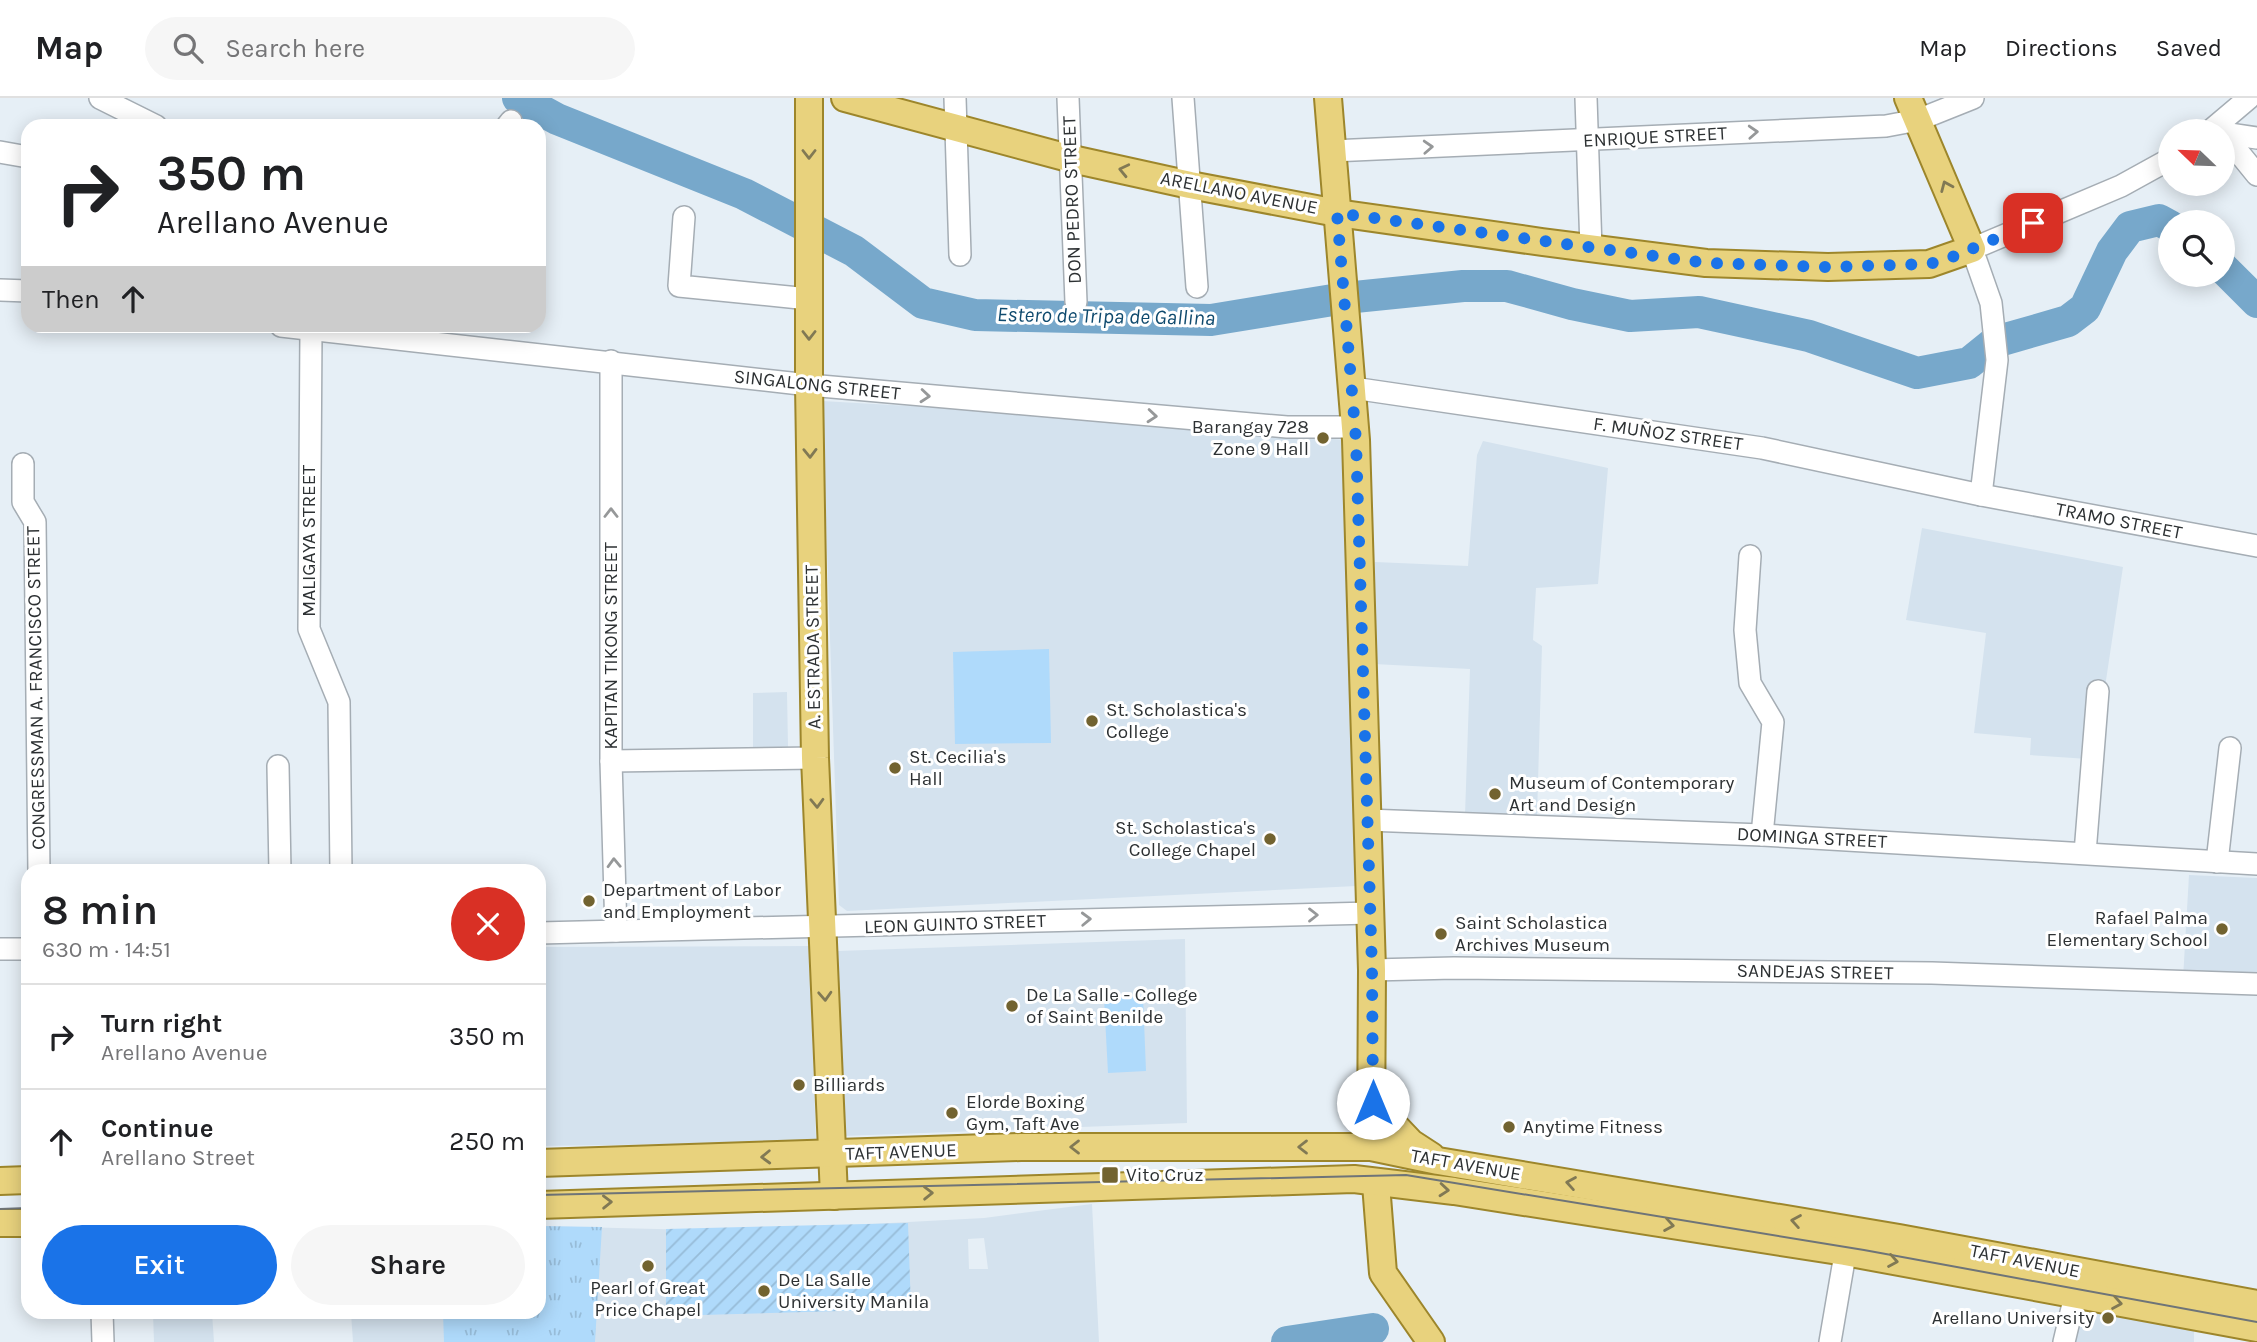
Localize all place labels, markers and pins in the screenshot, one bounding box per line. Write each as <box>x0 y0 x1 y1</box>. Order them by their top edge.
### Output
pin <box>2003 193 2063 253</box>
place label: Barangay 728 Zone 9 Hall <box>1192 416 1309 460</box>
marker: Barangay 728 Zone 9 Hall <box>1315 430 1331 446</box>
place label: St. Scholastica's College <box>1106 699 1247 743</box>
marker: St. Scholastica's College <box>1084 713 1100 729</box>
place label: St. Cecilia's Hall <box>909 746 1006 790</box>
marker: St. Cecilia's Hall <box>887 760 903 776</box>
place label: Museum of Contemporary Art and Design <box>1509 772 1734 816</box>
marker: Museum of Contemporary Art and Design <box>1487 786 1503 802</box>
place label: St. Scholastica's College Chapel <box>1115 817 1256 861</box>
marker: St. Scholastica's College Chapel <box>1262 831 1278 847</box>
place label: Department of Labor and Employment <box>603 879 781 923</box>
marker: Department of Labor and Employment <box>581 893 597 909</box>
place label: Rafael Palma Elementary School <box>2047 907 2208 951</box>
place label: Saint Scholastica Archives Museum <box>1455 912 1610 956</box>
marker: Rafael Palma Elementary School <box>2214 921 2230 937</box>
marker: Saint Scholastica Archives Museum <box>1433 926 1449 942</box>
place label: De La Salle - College of Saint Benilde <box>1026 984 1198 1028</box>
marker: De La Salle - College of Saint Benilde <box>1004 998 1020 1014</box>
place label: Billiards <box>813 1074 885 1096</box>
marker: Billiards <box>791 1077 807 1093</box>
place label: Elorde Boxing Gym, Taft Ave <box>966 1091 1085 1135</box>
marker: Elorde Boxing Gym, Taft Ave <box>944 1105 960 1121</box>
place label: Anytime Fitness <box>1523 1116 1663 1138</box>
marker: Anytime Fitness <box>1501 1119 1517 1135</box>
place label: Vito Cruz <box>1126 1164 1203 1186</box>
marker: Vito Cruz <box>1100 1165 1120 1185</box>
marker: Pearl of Great Price Chapel <box>640 1258 656 1274</box>
place label: De La Salle University Manila <box>778 1269 929 1313</box>
place label: Pearl of Great Price Chapel <box>590 1277 706 1321</box>
marker: De La Salle University Manila <box>756 1283 772 1299</box>
place label: Arellano University <box>1932 1307 2094 1329</box>
marker: Arellano University <box>2100 1310 2116 1326</box>

